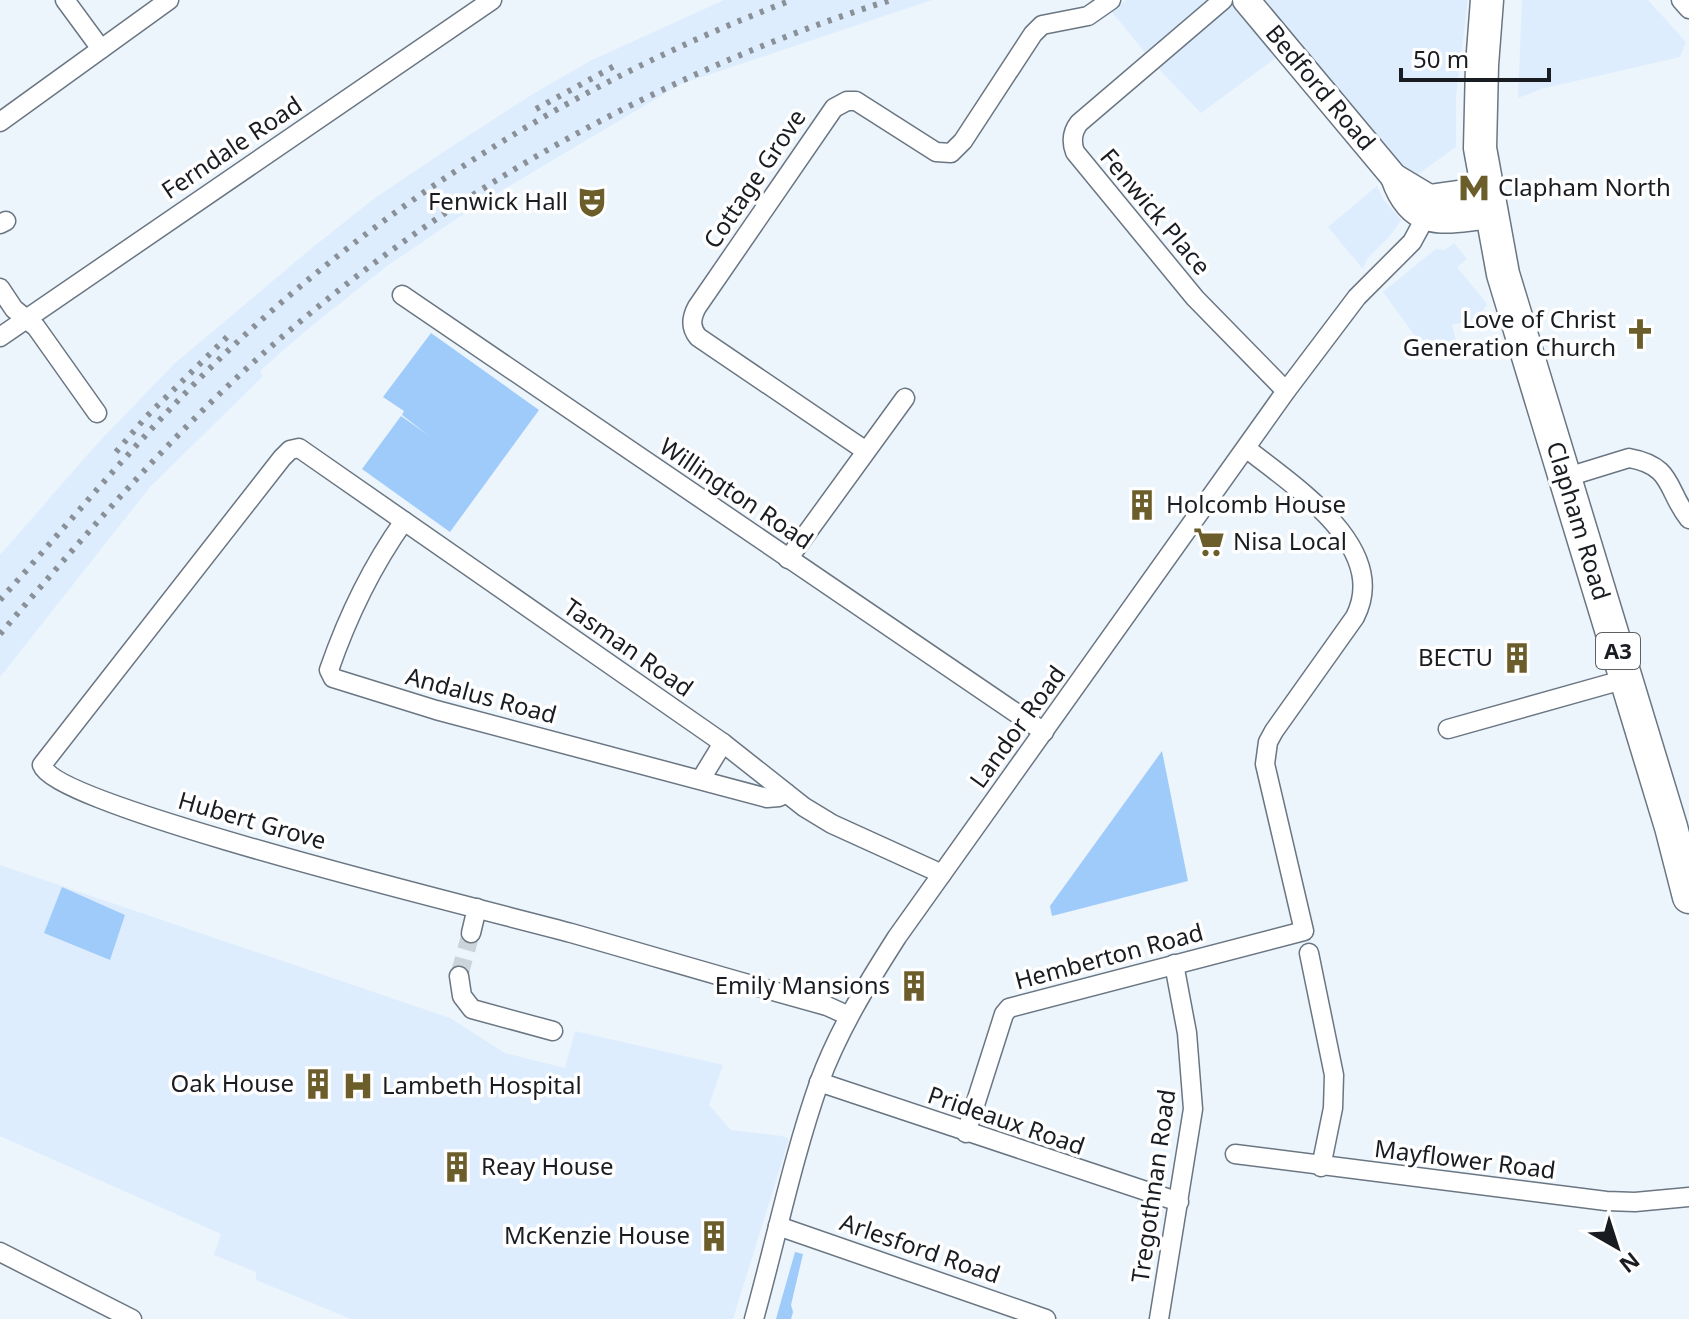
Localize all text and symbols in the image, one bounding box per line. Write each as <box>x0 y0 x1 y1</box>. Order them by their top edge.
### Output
street label: Bedford Road <box>1259 17 1384 157</box>
scale bar <box>1401 32 1549 82</box>
text: 50 m <box>1413 42 1469 75</box>
street label: Ferndale Road <box>155 88 308 206</box>
street label: Cottage Grove <box>695 102 813 254</box>
street label: Fenwick Place <box>1093 141 1219 281</box>
place label: Clapham North <box>1498 170 1671 203</box>
metro station icon: Clapham North <box>1457 171 1491 205</box>
place label: Fenwick Hall <box>428 184 568 217</box>
theatre icon: Fenwick Hall <box>575 185 609 219</box>
place label: Love of Christ Generation Church <box>1403 302 1616 363</box>
church icon: Love of Christ Generation Church <box>1623 317 1657 351</box>
street label: Willington Road <box>654 429 820 556</box>
street label: Clapham Road <box>1540 437 1619 604</box>
place label: Holcomb House <box>1166 487 1346 520</box>
building icon: Holcomb House <box>1125 488 1159 522</box>
place label: Nisa Local <box>1233 524 1347 557</box>
supermarket icon: Nisa Local <box>1192 525 1226 559</box>
street label: Tasman Road <box>558 590 700 704</box>
road number: A3 <box>1596 633 1640 669</box>
place label: BECTU <box>1418 640 1493 673</box>
building icon: BECTU <box>1500 641 1534 675</box>
street label: Landor Road <box>961 658 1072 794</box>
street label: Andalus Road <box>402 659 560 731</box>
street label: Hubert Grove <box>175 783 330 856</box>
street label: Hemberton Road <box>1011 915 1207 997</box>
place label: Emily Mansions <box>715 968 890 1001</box>
building icon: Emily Mansions <box>897 969 931 1003</box>
place label: Oak House <box>171 1066 294 1099</box>
building icon: Oak House <box>301 1067 335 1101</box>
place label: Lambeth Hospital <box>382 1068 582 1101</box>
hospital icon: Lambeth Hospital <box>341 1069 375 1103</box>
street label: Prideaux Road <box>924 1077 1089 1162</box>
street label: Tregothnan Road <box>1123 1087 1182 1285</box>
street label: Mayflower Road <box>1373 1131 1558 1186</box>
place label: Reay House <box>481 1149 614 1182</box>
building icon: Reay House <box>440 1150 474 1184</box>
street label: Arlesford Road <box>836 1205 1005 1290</box>
north arrow <box>1577 1207 1657 1287</box>
place label: McKenzie House <box>504 1218 690 1251</box>
building icon: McKenzie House <box>697 1219 731 1253</box>
text: N <box>1614 1246 1647 1281</box>

